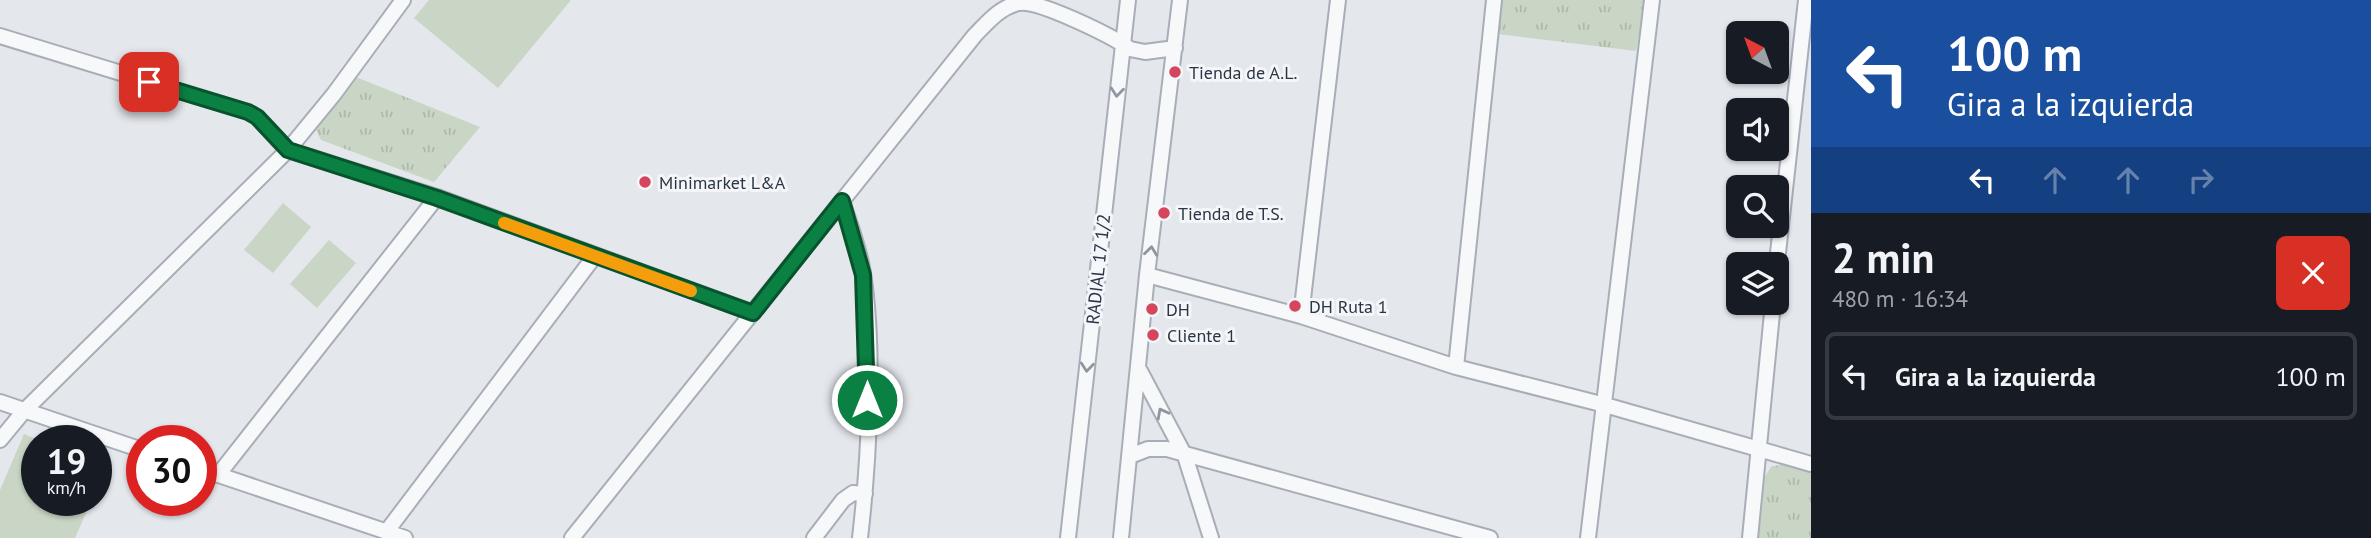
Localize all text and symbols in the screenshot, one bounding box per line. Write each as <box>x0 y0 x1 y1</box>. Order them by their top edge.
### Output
north arrow <box>1726 21 1788 84</box>
map controls <box>1726 21 1789 315</box>
text: 100 m <box>1947 21 2082 85</box>
icon: left <box>1832 28 1923 119</box>
pin <box>119 52 179 112</box>
place label: Tienda de A.L. <box>1189 61 1297 84</box>
icon: arrive <box>130 63 168 101</box>
marker: Tienda de A.L. <box>1167 64 1183 80</box>
text: Gira a la izquierda <box>1947 83 2194 125</box>
one-way arrow <box>1110 86 1125 98</box>
button: sound <box>1726 98 1789 161</box>
icon: left <box>1963 161 2001 199</box>
icon: ahead <box>2036 161 2074 199</box>
icon: ahead <box>2109 161 2147 199</box>
icon: right <box>2182 161 2220 199</box>
place label: Minimarket L&A <box>659 171 786 194</box>
marker: Minimarket L&A <box>637 174 653 190</box>
button: search <box>1726 175 1789 238</box>
place label: Tienda de T.S. <box>1178 202 1284 225</box>
marker: Tienda de T.S. <box>1156 205 1172 221</box>
street label: RADIAL 17 1/2 <box>1081 213 1115 325</box>
text: 2 min <box>1832 230 1934 285</box>
button: close <box>2276 236 2350 310</box>
one-way arrow <box>1143 245 1158 257</box>
button: layers <box>1726 252 1789 315</box>
text: 480 m · 16:34 <box>1832 284 1968 313</box>
place label: DH Ruta 1 <box>1309 295 1388 318</box>
place label: DH <box>1166 298 1190 321</box>
marker: DH Ruta 1 <box>1287 298 1303 314</box>
marker: DH <box>1144 301 1160 317</box>
place label: Cliente 1 <box>1167 324 1236 347</box>
marker: Cliente 1 <box>1145 327 1161 343</box>
icon: left <box>1836 357 1874 395</box>
text: Gira a la izquierda <box>1895 360 2096 393</box>
text: 100 m <box>2275 360 2346 393</box>
one-way arrow <box>1080 362 1095 373</box>
position arrow <box>830 363 904 437</box>
one-way arrow <box>1157 408 1170 420</box>
speed limit sign: 30 <box>126 425 217 516</box>
text: 19 <box>47 438 86 484</box>
text: km/h <box>47 476 86 499</box>

